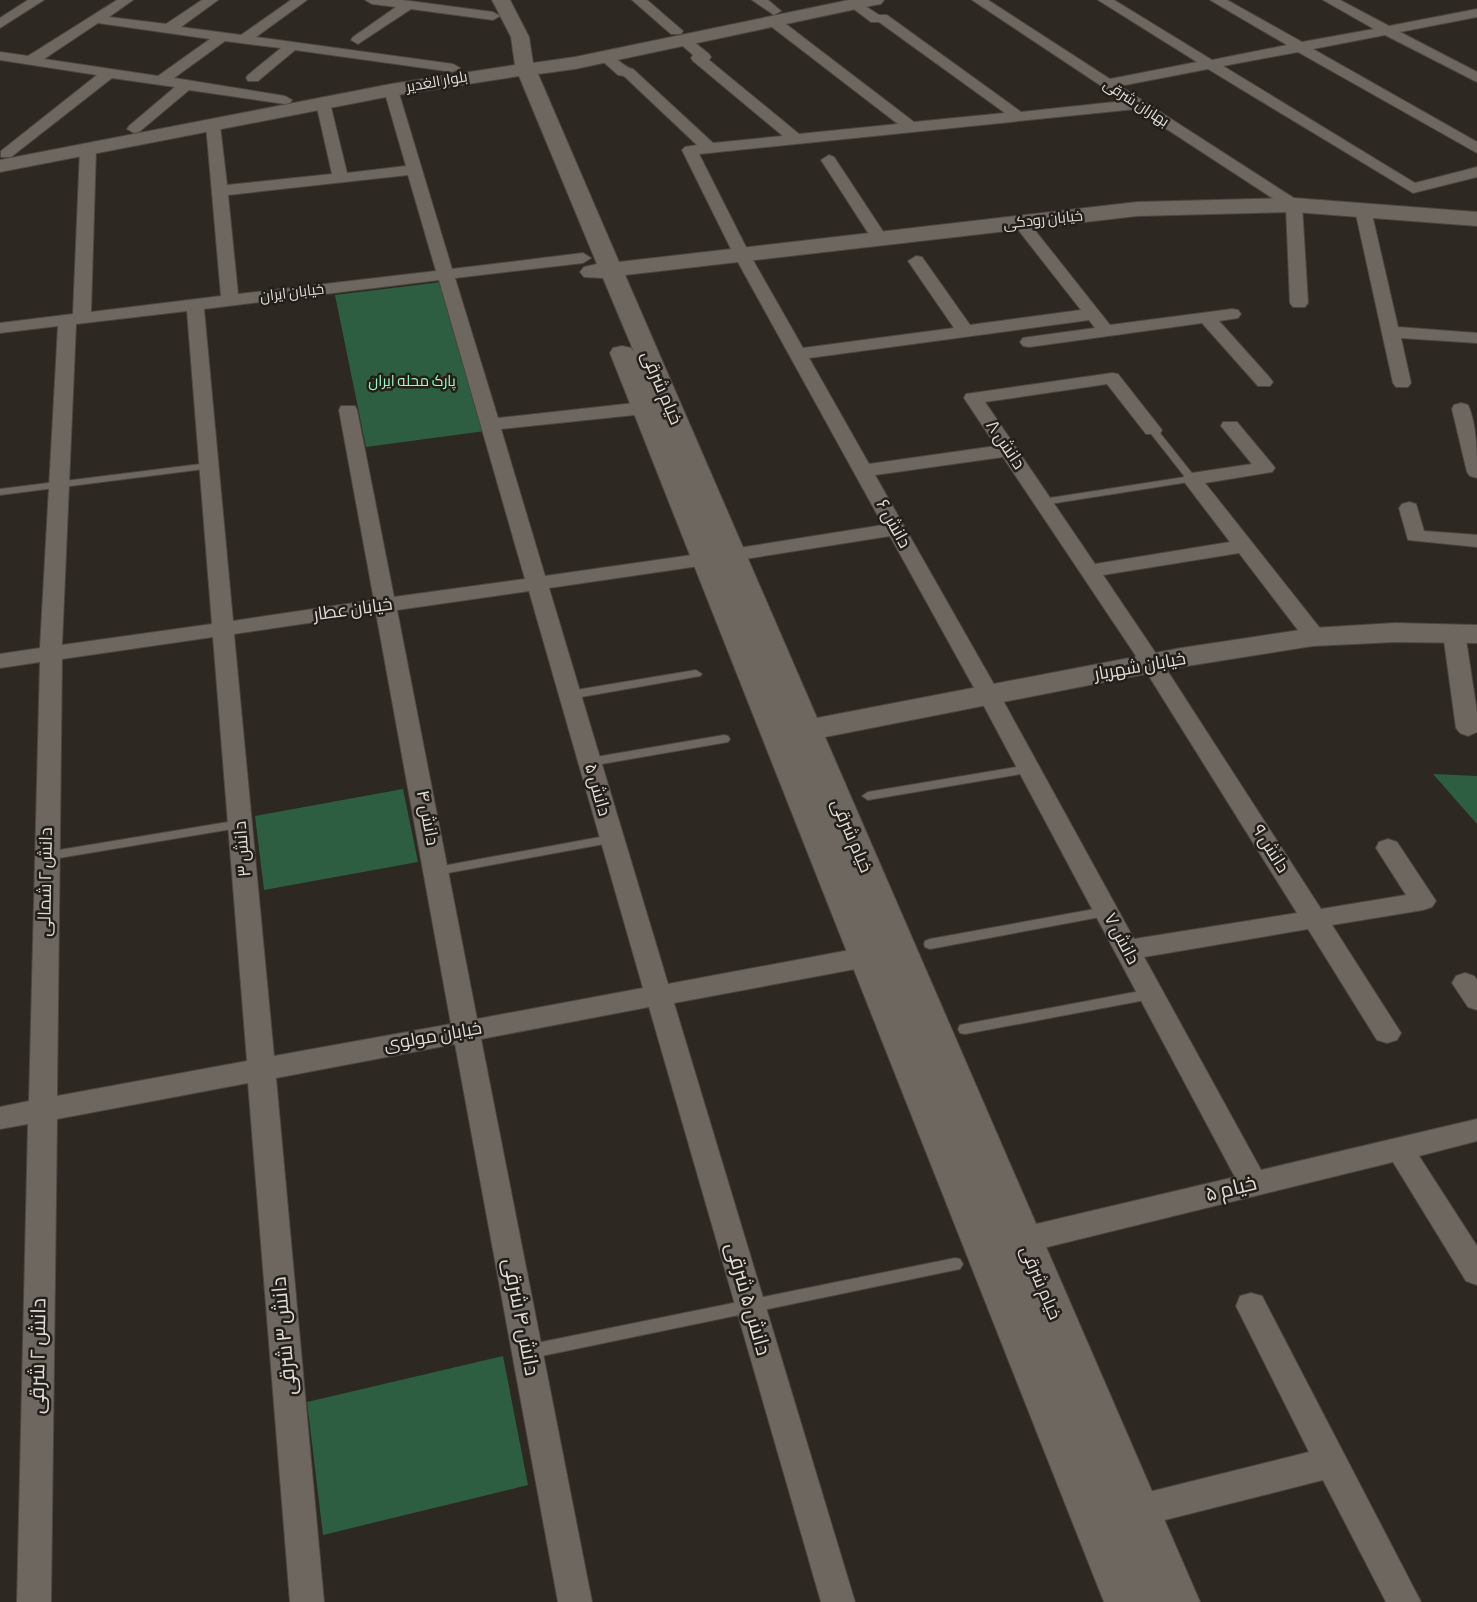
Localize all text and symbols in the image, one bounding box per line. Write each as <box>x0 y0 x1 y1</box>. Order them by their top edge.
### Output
street label: بلوار الغدیر <box>404 69 469 96</box>
street label: بهاران شرقی <box>1099 75 1172 131</box>
street label: خیابان رودکی <box>1002 208 1084 234</box>
street label: خیابان ایران <box>259 282 325 306</box>
street label: خیام شرقی <box>636 348 685 428</box>
park label: پارک محله ایران <box>368 374 456 391</box>
street label: دانش ۸ <box>981 417 1029 473</box>
street label: دانش ۶ <box>872 496 914 552</box>
street label: خیابان عطار <box>311 596 394 626</box>
street label: خیابان شهریار <box>1092 649 1187 685</box>
street label: دانش ۵ <box>580 761 614 819</box>
street label: دانش ۴ <box>412 789 442 847</box>
street label: خیام شرقی <box>826 796 875 876</box>
street label: دانش ۳ <box>231 820 255 878</box>
street label: دانش ۹ <box>1247 821 1293 877</box>
street label: دانش ۲ شمالی <box>35 827 57 937</box>
street label: دانش ۷ <box>1099 910 1143 968</box>
street label: خیابان مولوی <box>383 1020 484 1055</box>
street label: خیام ۵ <box>1203 1173 1260 1208</box>
street label: دانش ۵ شرقی <box>720 1240 774 1358</box>
street label: خیام شرقی <box>1015 1243 1064 1323</box>
street label: دانش ۴ شرقی <box>497 1257 543 1378</box>
street label: دانش ۳ شرقی <box>268 1276 302 1396</box>
street label: دانش ۲ شرقی <box>26 1298 52 1414</box>

